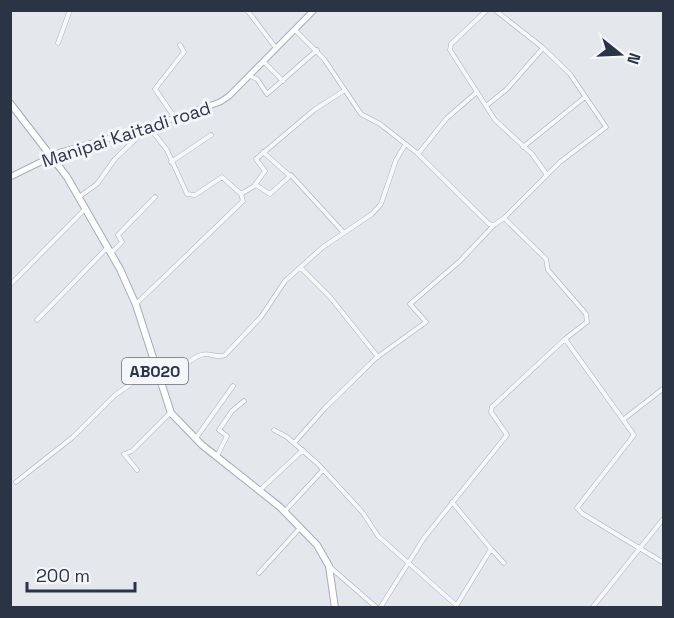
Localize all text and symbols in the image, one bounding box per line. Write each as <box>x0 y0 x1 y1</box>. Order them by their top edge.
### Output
north arrow <box>590 24 650 84</box>
text: N <box>622 50 645 67</box>
street label: Manipai Kaitadi road <box>39 96 213 172</box>
road number: AB020 <box>122 358 188 384</box>
scale bar <box>27 555 135 593</box>
text: 200 m <box>36 564 90 587</box>

